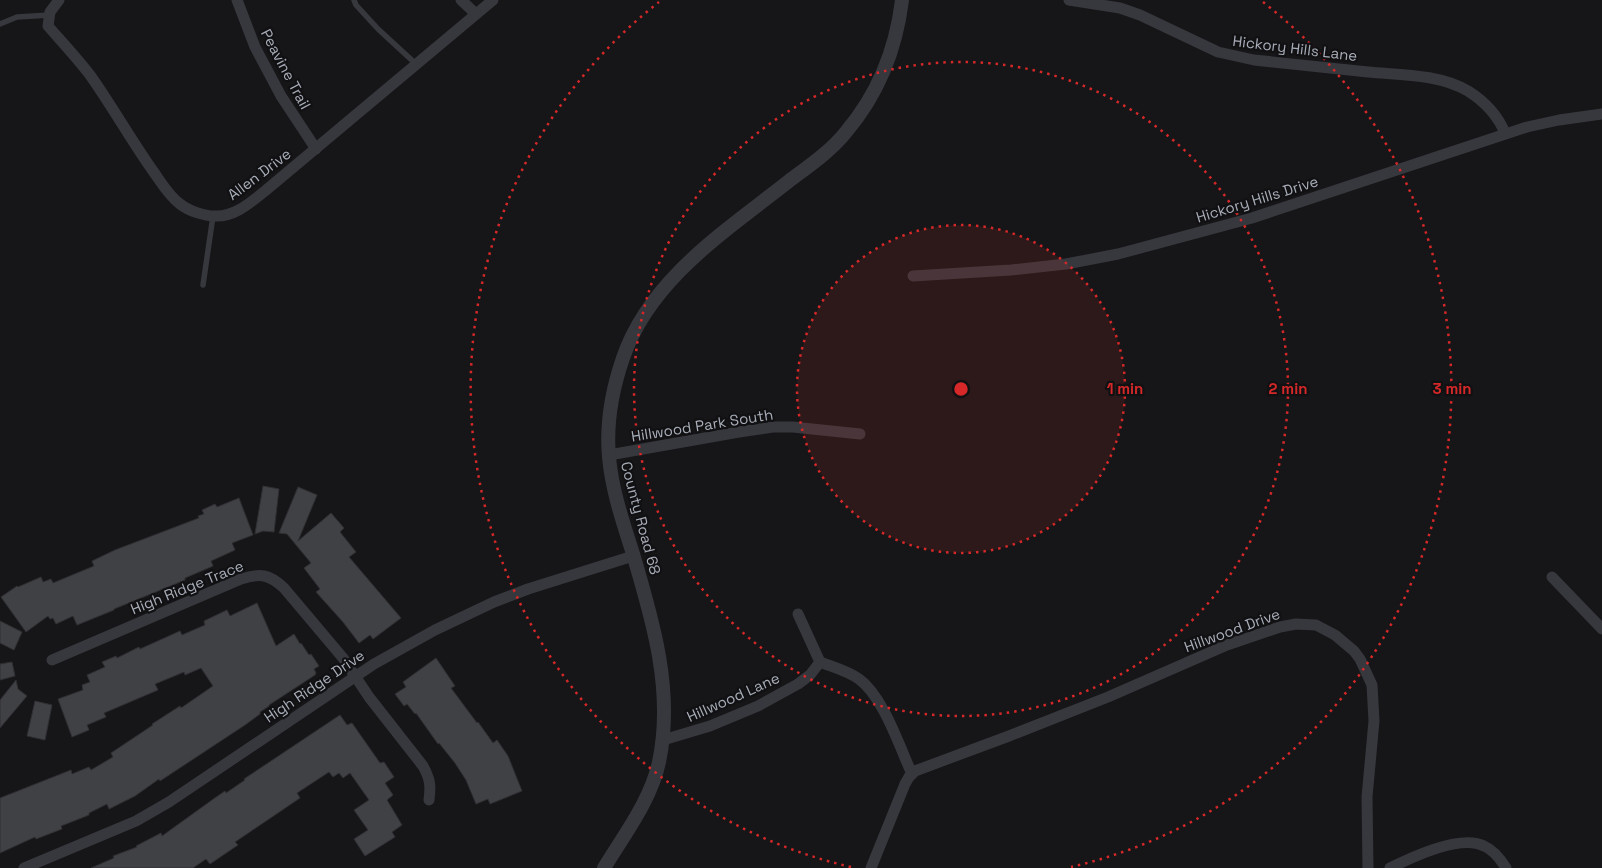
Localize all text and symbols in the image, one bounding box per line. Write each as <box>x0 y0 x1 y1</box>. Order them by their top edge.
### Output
street label: Peavine Trail <box>257 26 315 112</box>
street label: Hickory Hills Lane <box>1231 31 1359 65</box>
street label: Allen Drive <box>223 144 295 204</box>
street label: Hickory Hills Drive <box>1194 171 1320 227</box>
text: 1 min <box>1107 379 1143 398</box>
text: 2 min <box>1269 379 1307 398</box>
text: 3 min <box>1433 379 1471 398</box>
centre of rings <box>952 380 970 398</box>
street label: Hillwood Park South <box>630 404 774 446</box>
street label: County Road 68 <box>617 459 665 577</box>
street label: High Ridge Trace <box>128 556 246 618</box>
street label: Hillwood Drive <box>1181 604 1283 656</box>
street label: High Ridge Drive <box>260 645 368 727</box>
street label: Hillwood Lane <box>684 668 782 726</box>

